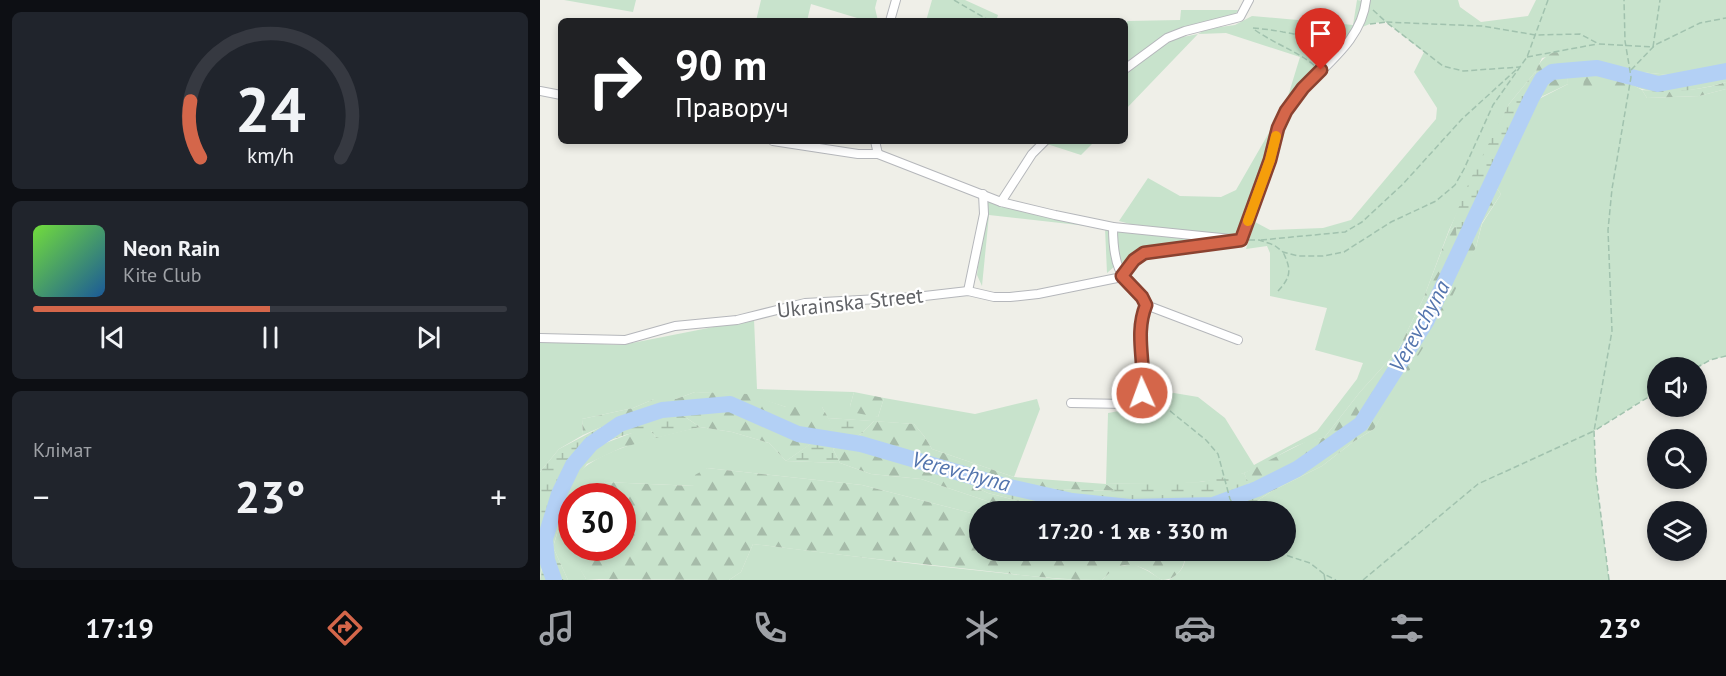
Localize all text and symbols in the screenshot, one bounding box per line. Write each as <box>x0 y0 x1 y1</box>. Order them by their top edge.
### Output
pin <box>1295 8 1346 70</box>
icon: arrive <box>1304 17 1337 50</box>
text: 90 m <box>675 37 767 92</box>
icon: right <box>576 42 654 120</box>
text: 24 <box>235 68 305 149</box>
text: Праворуч <box>675 90 789 124</box>
text: km/h <box>246 141 293 169</box>
text: Neon Rain <box>123 234 220 262</box>
text: Kite Club <box>123 262 201 288</box>
water label: Verevchyna <box>1382 275 1456 377</box>
street label: Ukrainska Street <box>775 281 924 324</box>
icon: previous <box>96 321 129 354</box>
icon: pause <box>254 321 287 354</box>
icon: next <box>412 321 445 354</box>
map controls <box>1647 357 1707 561</box>
button: sound <box>1647 357 1707 417</box>
position arrow <box>1110 361 1174 425</box>
button: search <box>1647 429 1707 489</box>
text: Клімат <box>33 437 91 463</box>
water label: Verevchyna <box>909 444 1014 498</box>
text: 23° <box>235 467 305 525</box>
text: − <box>33 475 50 518</box>
text: + <box>490 475 507 518</box>
speed limit sign: 30 <box>558 483 636 561</box>
button: layers <box>1647 501 1707 561</box>
text: 17:20 · 1 хв · 330 m <box>1037 517 1228 545</box>
icon: directions <box>324 607 366 649</box>
icon: music <box>536 607 578 649</box>
icon: phone <box>749 607 791 649</box>
icon: climate <box>961 607 1003 649</box>
icon: car <box>1174 607 1216 649</box>
icon: filters <box>1386 607 1428 649</box>
text: 17:19 <box>85 611 154 645</box>
text: 23° <box>1598 611 1641 645</box>

